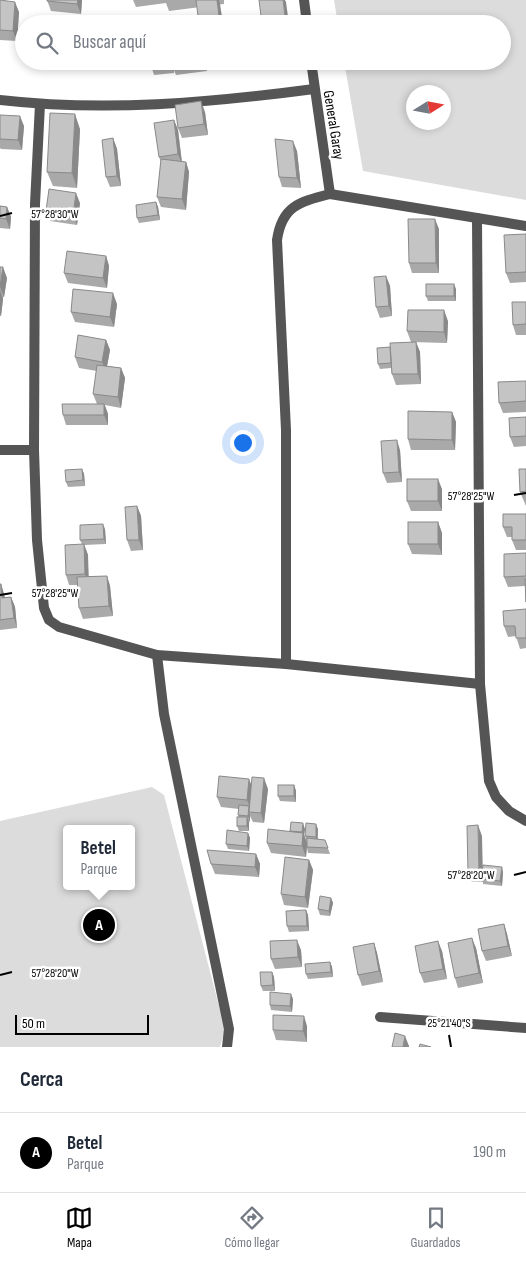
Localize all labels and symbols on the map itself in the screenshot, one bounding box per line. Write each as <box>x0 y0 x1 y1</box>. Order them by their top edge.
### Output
north arrow <box>406 85 451 130</box>
street label: General Garay <box>319 89 348 161</box>
text: 57°28'30"W <box>31 207 79 222</box>
your location <box>230 430 256 456</box>
text: 57°28'25"W <box>448 489 495 504</box>
text: 57°28'25"W <box>32 586 79 601</box>
text: 57°28'20"W <box>447 868 495 883</box>
pin: A <box>83 906 115 944</box>
text: 57°28'20"W <box>31 966 79 981</box>
scale bar <box>15 1012 149 1035</box>
text: 25°21'40"S <box>427 1016 471 1031</box>

